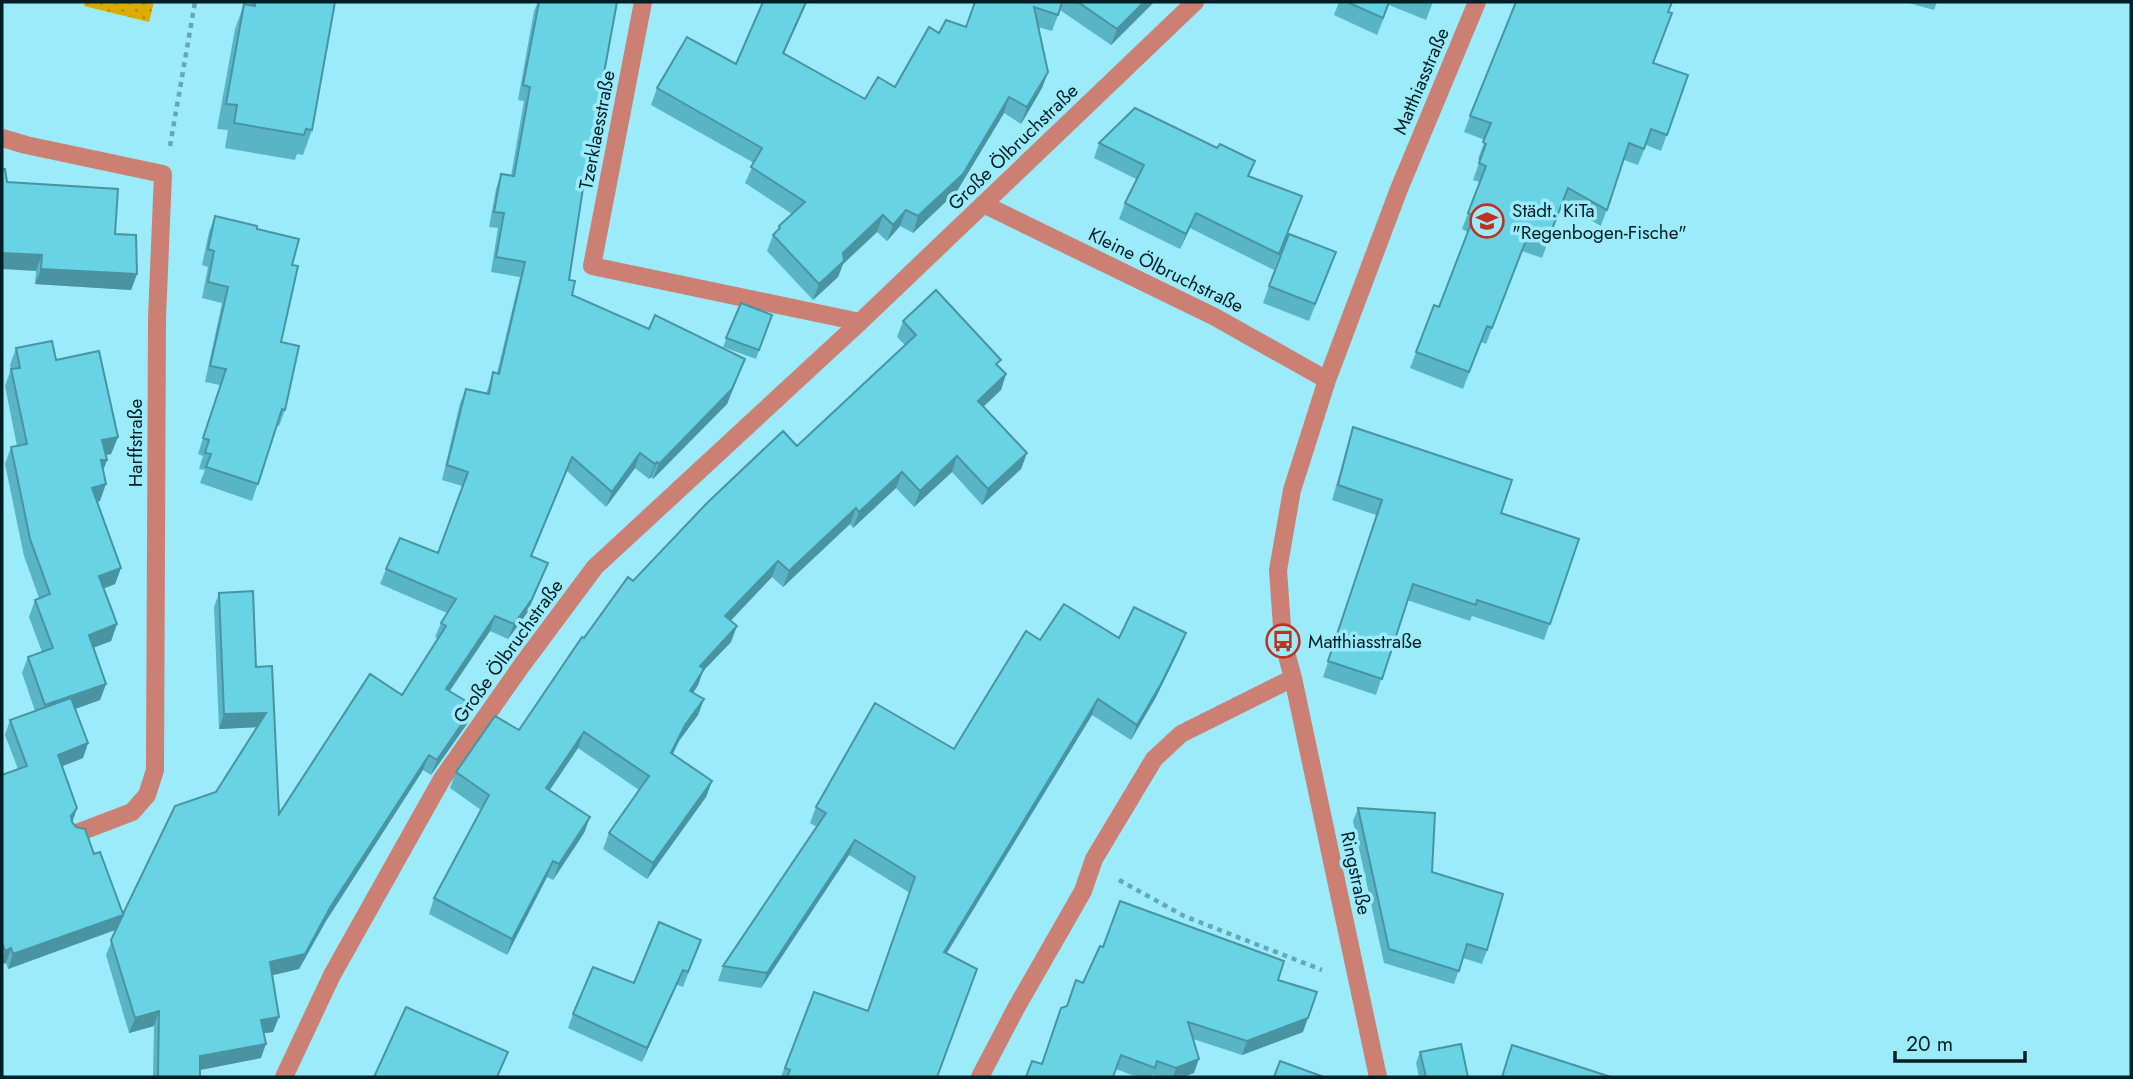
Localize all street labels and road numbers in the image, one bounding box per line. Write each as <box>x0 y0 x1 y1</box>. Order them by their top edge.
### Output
street label: Matthiasstraße <box>1386 23 1456 139</box>
street label: Tzerklaesstraße <box>572 68 622 192</box>
street label: Große Ölbruchstraße <box>942 78 1084 216</box>
street label: Kleine Ölbruchstraße <box>1084 221 1248 319</box>
street label: Harffstraße <box>122 399 149 487</box>
street label: Große Ölbruchstraße <box>447 573 570 728</box>
street label: Ringstraße <box>1334 829 1378 917</box>

